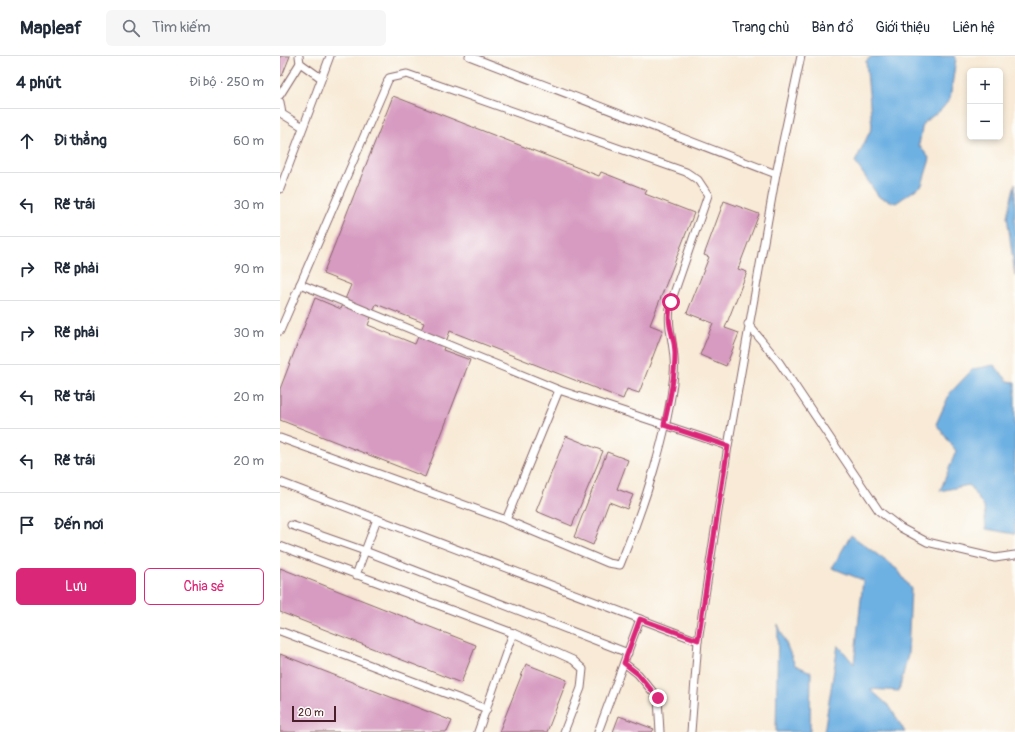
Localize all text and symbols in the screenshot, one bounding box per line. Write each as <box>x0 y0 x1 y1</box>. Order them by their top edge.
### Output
search box <box>106 10 386 46</box>
text: Mapleaf <box>20 16 82 40</box>
icon: search <box>120 17 142 39</box>
text: Tìm kiếm <box>152 18 210 37</box>
text: Trang chủ <box>732 19 789 36</box>
text: Bản đồ <box>811 19 854 36</box>
text: Giới thiệu <box>876 19 930 36</box>
text: Liên hệ <box>952 19 995 36</box>
map controls <box>967 68 1003 140</box>
button: + <box>967 68 1003 104</box>
text: 4 phút <box>16 72 61 93</box>
text: Đi bộ · 250 m <box>189 74 264 90</box>
button: − <box>967 104 1003 140</box>
icon: ahead <box>16 130 38 152</box>
text: Đi thẳng <box>54 131 107 150</box>
text: 60 m <box>233 133 264 149</box>
icon: left <box>16 194 38 216</box>
text: Rẽ trái <box>54 195 95 214</box>
text: 30 m <box>234 197 264 213</box>
icon: right <box>16 258 38 280</box>
text: Rẽ phải <box>54 259 98 278</box>
text: 90 m <box>234 261 264 277</box>
route start <box>662 293 680 311</box>
icon: right <box>16 322 38 344</box>
text: Rẽ phải <box>54 323 98 342</box>
text: 30 m <box>234 325 264 341</box>
icon: left <box>16 386 38 408</box>
text: Rẽ trái <box>54 387 95 406</box>
text: 20 m <box>233 389 264 405</box>
icon: left <box>16 450 38 472</box>
text: Rẽ trái <box>54 451 95 470</box>
text: 20 m <box>233 453 264 469</box>
icon: arrive <box>16 514 38 536</box>
text: Đến nơi <box>54 515 103 534</box>
button: Lưu <box>16 568 136 605</box>
button: Chia sẻ <box>144 568 264 605</box>
route end <box>649 689 667 707</box>
scale bar <box>292 704 336 723</box>
text: 20 m <box>298 706 324 719</box>

